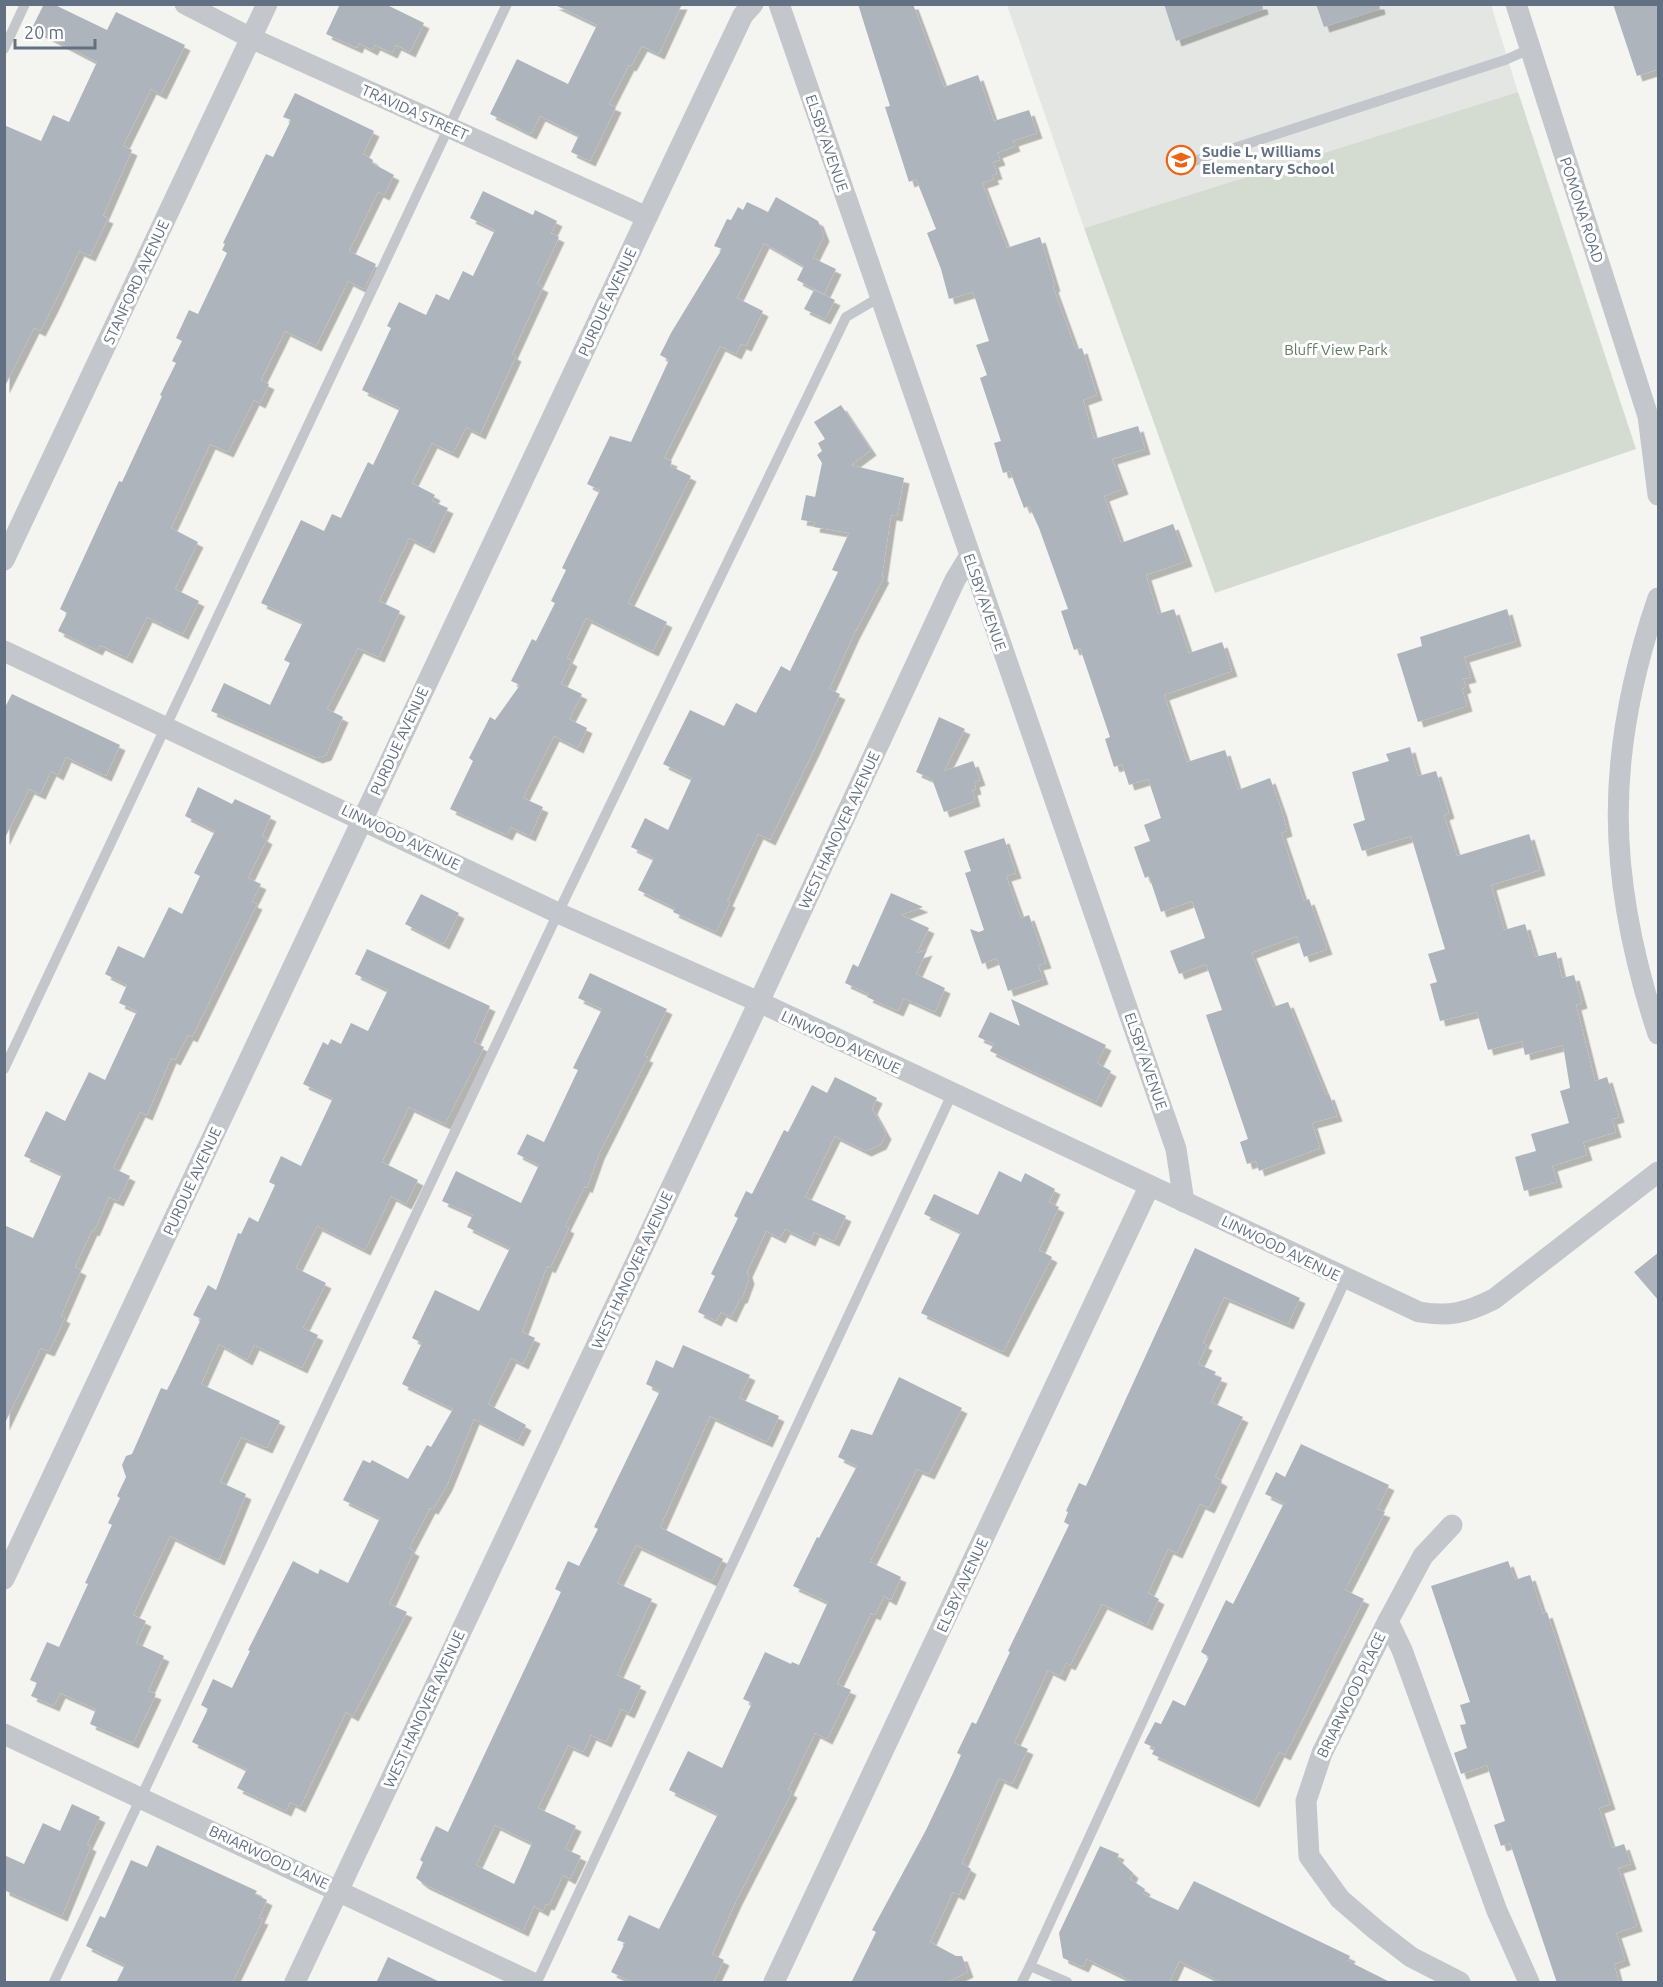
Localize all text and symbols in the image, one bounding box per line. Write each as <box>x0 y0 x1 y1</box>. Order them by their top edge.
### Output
scale bar <box>15 12 94 50</box>
text: 20 m <box>24 22 64 42</box>
street label: TRAVIDA STREET <box>359 81 471 143</box>
street label: ELSBY AVENUE <box>802 92 852 194</box>
place label: Sudie L, Williams Elementary School <box>1202 143 1335 177</box>
school or university icon: Sudie L, Williams Elementary School <box>1165 144 1197 176</box>
street label: POMONA ROAD <box>1557 155 1607 265</box>
street label: STANFORD AVENUE <box>100 217 172 347</box>
street label: PURDUE AVENUE <box>574 245 640 359</box>
park label: Bluff View Park <box>1284 341 1388 358</box>
street label: ELSBY AVENUE <box>960 551 1010 653</box>
street label: PURDUE AVENUE <box>366 684 432 798</box>
street label: WEST HANOVER AVENUE <box>795 749 883 911</box>
street label: LINWOOD AVENUE <box>339 801 463 873</box>
street label: LINWOOD AVENUE <box>779 1007 903 1077</box>
street label: ELSBY AVENUE <box>1121 1010 1171 1112</box>
street label: PURDUE AVENUE <box>159 1124 225 1238</box>
street label: WEST HANOVER AVENUE <box>588 1189 676 1351</box>
street label: LINWOOD AVENUE <box>1219 1212 1343 1284</box>
street label: ELSBY AVENUE <box>933 1535 991 1635</box>
street label: WEST HANOVER AVENUE <box>380 1628 468 1790</box>
street label: BRIARWOOD PLACE <box>1313 1630 1389 1760</box>
street label: BRIARWOOD LANE <box>207 1822 331 1892</box>

